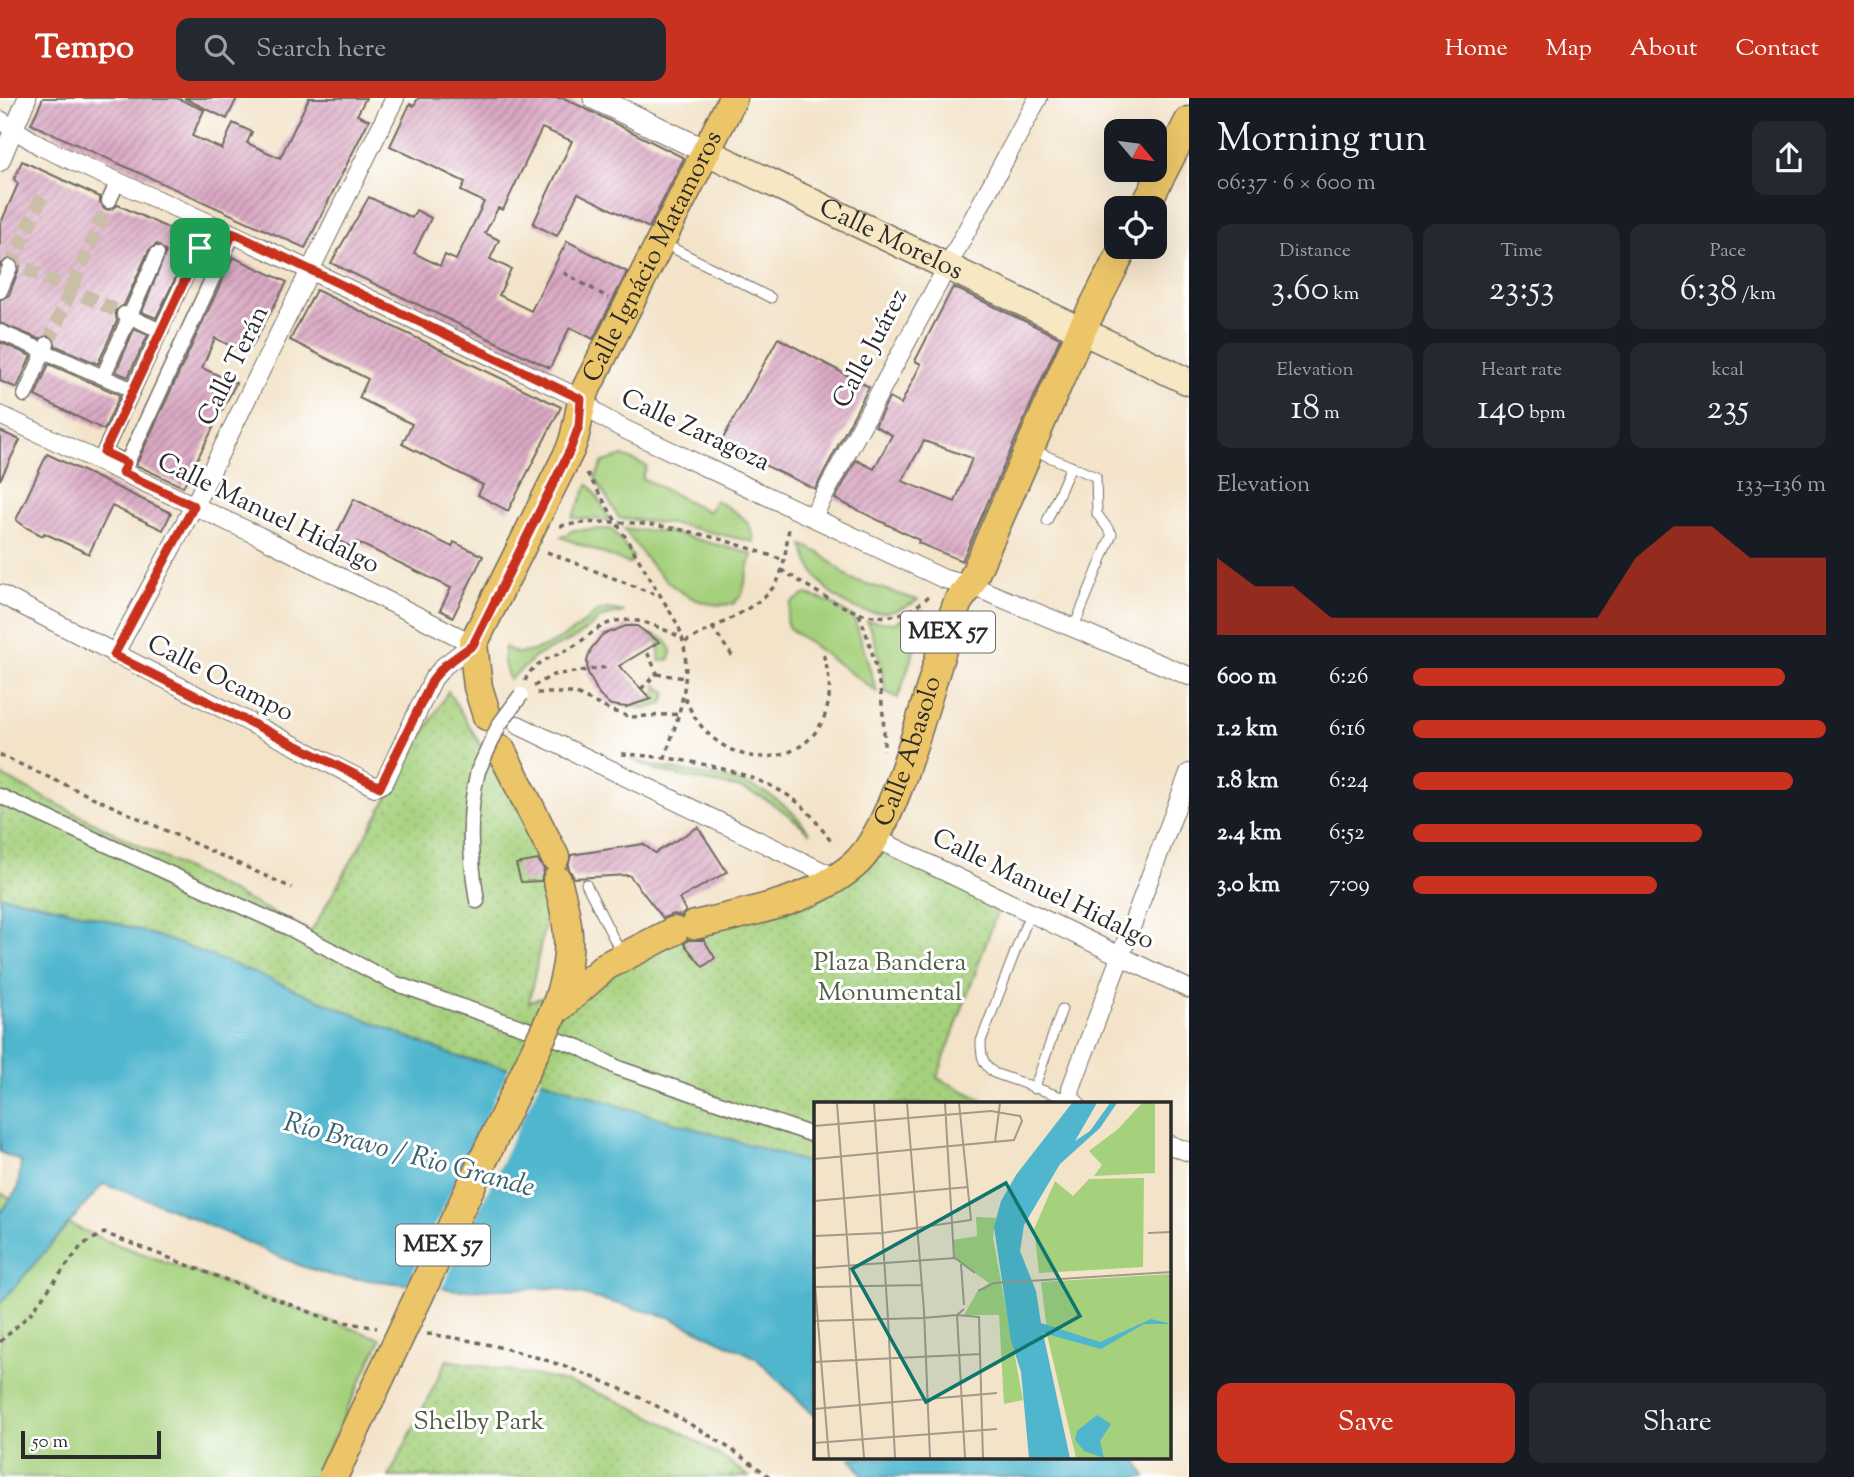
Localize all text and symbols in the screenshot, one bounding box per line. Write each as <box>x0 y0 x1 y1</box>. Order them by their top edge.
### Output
search box <box>176 18 666 81</box>
text: Tempo <box>35 25 134 73</box>
icon: search <box>200 30 238 68</box>
text: Search here <box>256 31 386 68</box>
text: Home <box>1445 32 1508 66</box>
text: Map <box>1546 32 1592 66</box>
text: About <box>1630 32 1697 66</box>
text: Contact <box>1735 32 1819 66</box>
text: Morning run <box>1217 114 1427 168</box>
north arrow <box>1104 119 1167 182</box>
map controls <box>1104 119 1167 259</box>
button: share <box>1752 121 1826 195</box>
street label: Calle Ignácio Matamoros <box>574 124 732 389</box>
text: 06:37 · 6 × 600 m <box>1217 167 1376 200</box>
street label: Calle Morelos <box>813 190 969 290</box>
button: locate <box>1104 196 1167 259</box>
pin <box>170 218 230 278</box>
icon: arrive <box>181 229 219 267</box>
text: Distance <box>1279 238 1351 265</box>
text: Time <box>1500 238 1543 265</box>
text: Pace <box>1710 238 1746 265</box>
text: 3.60 <box>1271 265 1329 316</box>
text: 23:53 <box>1489 265 1554 316</box>
text: 6:38 <box>1680 265 1738 316</box>
text: km <box>1329 281 1359 308</box>
text: /km <box>1738 281 1776 308</box>
street label: Calle Juárez <box>824 283 918 415</box>
street label: Calle Terán <box>189 300 279 432</box>
text: Elevation <box>1277 357 1354 384</box>
text: Heart rate <box>1481 357 1562 384</box>
text: kcal <box>1711 357 1744 384</box>
street label: Calle Zaragoza <box>614 380 776 482</box>
text: 18 <box>1291 384 1320 435</box>
text: 140 <box>1477 384 1525 435</box>
text: 235 <box>1707 384 1749 435</box>
text: m <box>1320 400 1340 427</box>
text: bpm <box>1525 400 1566 427</box>
street label: Calle Manuel Hidalgo <box>150 444 386 584</box>
text: Elevation <box>1217 469 1310 502</box>
text: 133–136 m <box>1736 469 1826 502</box>
road number: MEX 57 <box>901 612 995 652</box>
street label: Calle Ocampo <box>140 626 300 732</box>
text: 600 m <box>1217 661 1277 694</box>
text: 6:26 <box>1329 661 1368 694</box>
street label: Calle Abasolo <box>865 672 951 833</box>
text: 1.2 km <box>1217 713 1278 746</box>
text: 6:16 <box>1329 713 1365 746</box>
text: 1.8 km <box>1217 765 1279 798</box>
text: 6:24 <box>1329 765 1369 798</box>
text: 2.4 km <box>1217 817 1282 850</box>
text: 6:52 <box>1329 817 1365 850</box>
street label: Calle Manuel Hidalgo <box>925 820 1161 960</box>
text: 3.0 km <box>1217 869 1280 902</box>
text: 7:09 <box>1329 869 1370 902</box>
park label: Plaza Bandera Monumental <box>813 945 967 1012</box>
inset map <box>814 1102 1171 1460</box>
water label: Río Bravo / Rio Grande <box>279 1103 539 1209</box>
road number: MEX 57 <box>396 1224 490 1266</box>
button: Save <box>1217 1383 1515 1463</box>
button: Share <box>1529 1383 1826 1463</box>
park label: Shelby Park <box>413 1404 545 1441</box>
scale bar <box>21 1428 161 1460</box>
text: 50 m <box>32 1429 68 1456</box>

